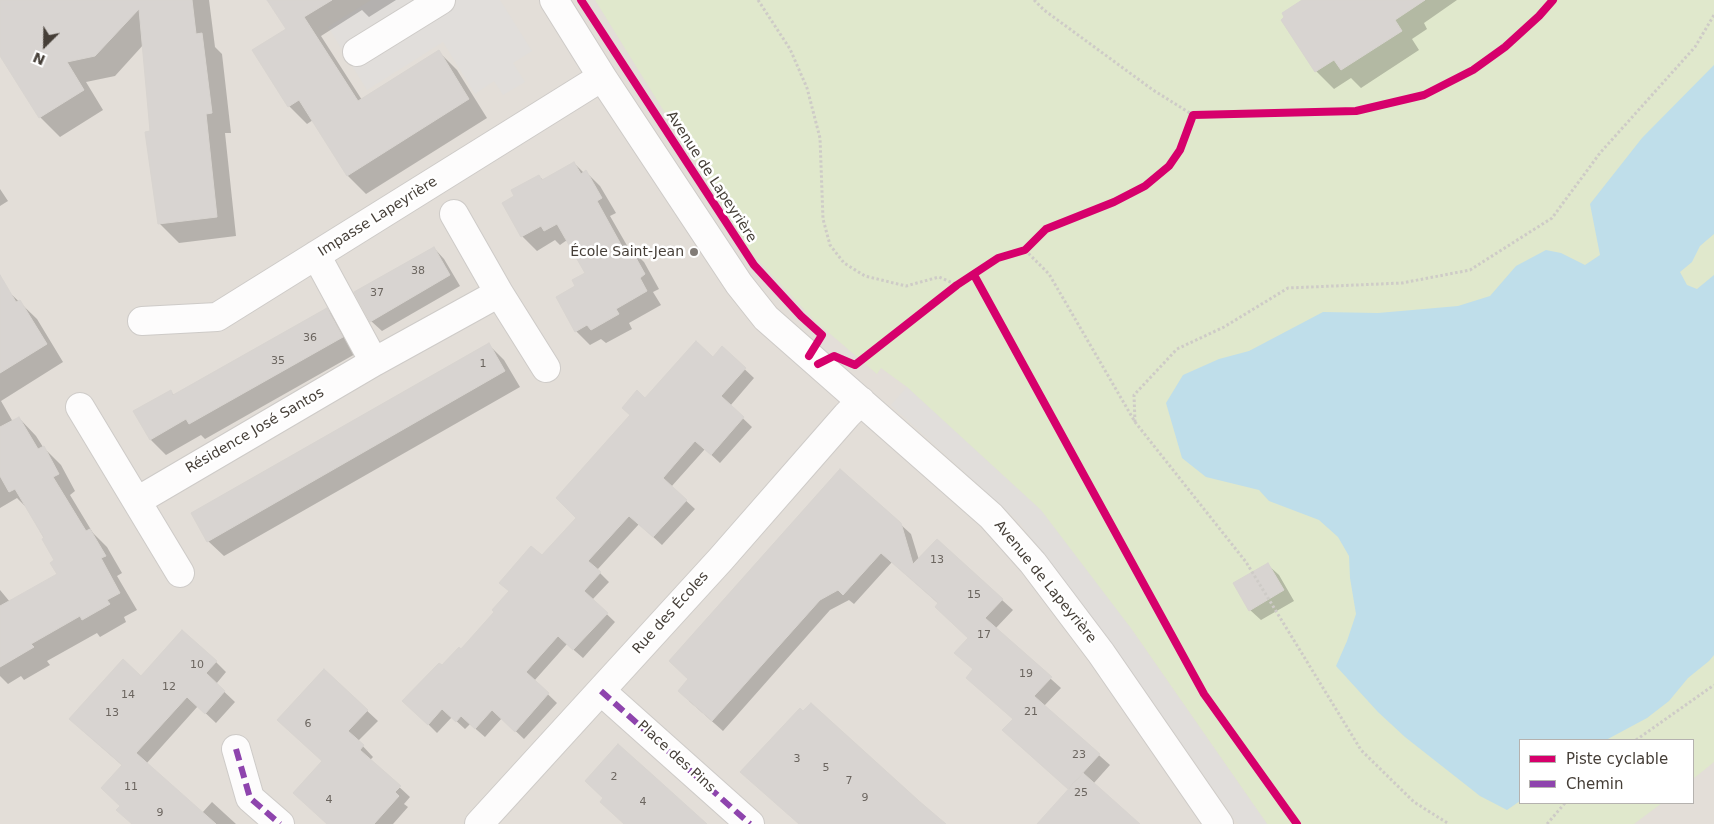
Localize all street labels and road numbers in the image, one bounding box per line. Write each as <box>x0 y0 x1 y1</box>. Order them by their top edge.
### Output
street label: Avenue de Lapeyrière <box>662 108 760 246</box>
street label: Impasse Lapeyrière <box>315 173 441 261</box>
street label: Résidence José Santos <box>183 385 327 477</box>
street label: Avenue de Lapeyrière <box>990 517 1100 647</box>
street label: Rue des Écoles <box>630 568 712 658</box>
street label: Place des Pins <box>634 718 718 796</box>

